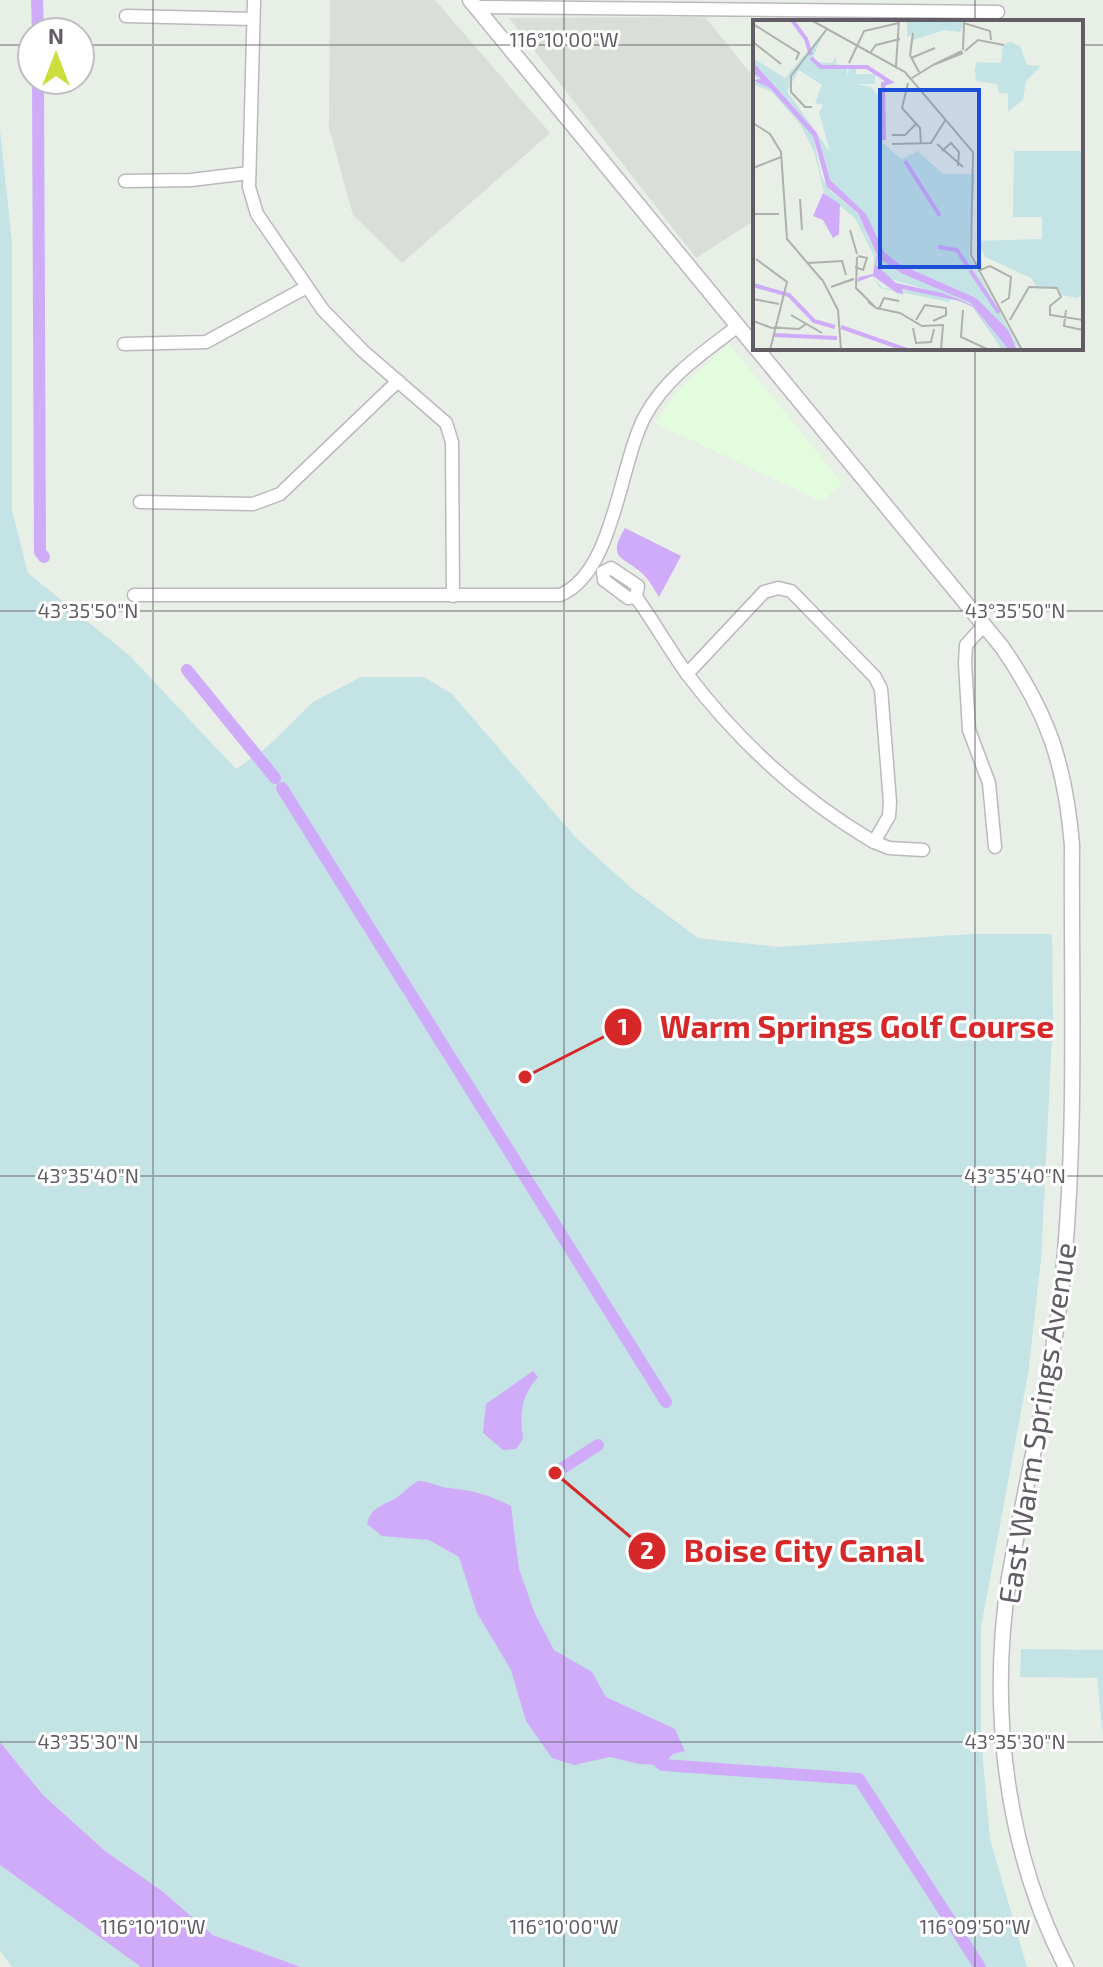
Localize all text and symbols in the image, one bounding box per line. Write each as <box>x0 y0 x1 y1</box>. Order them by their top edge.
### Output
north arrow <box>16 16 96 96</box>
inset map <box>753 20 1083 350</box>
text: N <box>48 22 64 48</box>
text: 116°10'00"W <box>510 27 619 51</box>
text: 43°35'50"N <box>38 598 138 622</box>
text: 43°35'50"N <box>965 598 1065 622</box>
callout: Warm Springs Golf Course <box>603 999 1070 1055</box>
text: Warm Springs Golf Course <box>660 1006 1054 1044</box>
text: 1 <box>618 1011 628 1040</box>
text: 43°35'40"N <box>37 1163 139 1187</box>
text: 43°35'40"N <box>964 1163 1066 1187</box>
street label: East Warm Springs Avenue <box>990 1240 1082 1606</box>
callout: Boise City Canal <box>627 1523 940 1579</box>
text: Boise City Canal <box>684 1530 925 1569</box>
text: 2 <box>640 1535 654 1564</box>
text: 43°35'30"N <box>37 1729 139 1753</box>
text: 43°35'30"N <box>964 1729 1066 1753</box>
text: 116°10'10"W <box>101 1914 205 1938</box>
text: 116°10'00"W <box>510 1914 619 1938</box>
text: 116°09'50"W <box>919 1914 1031 1938</box>

